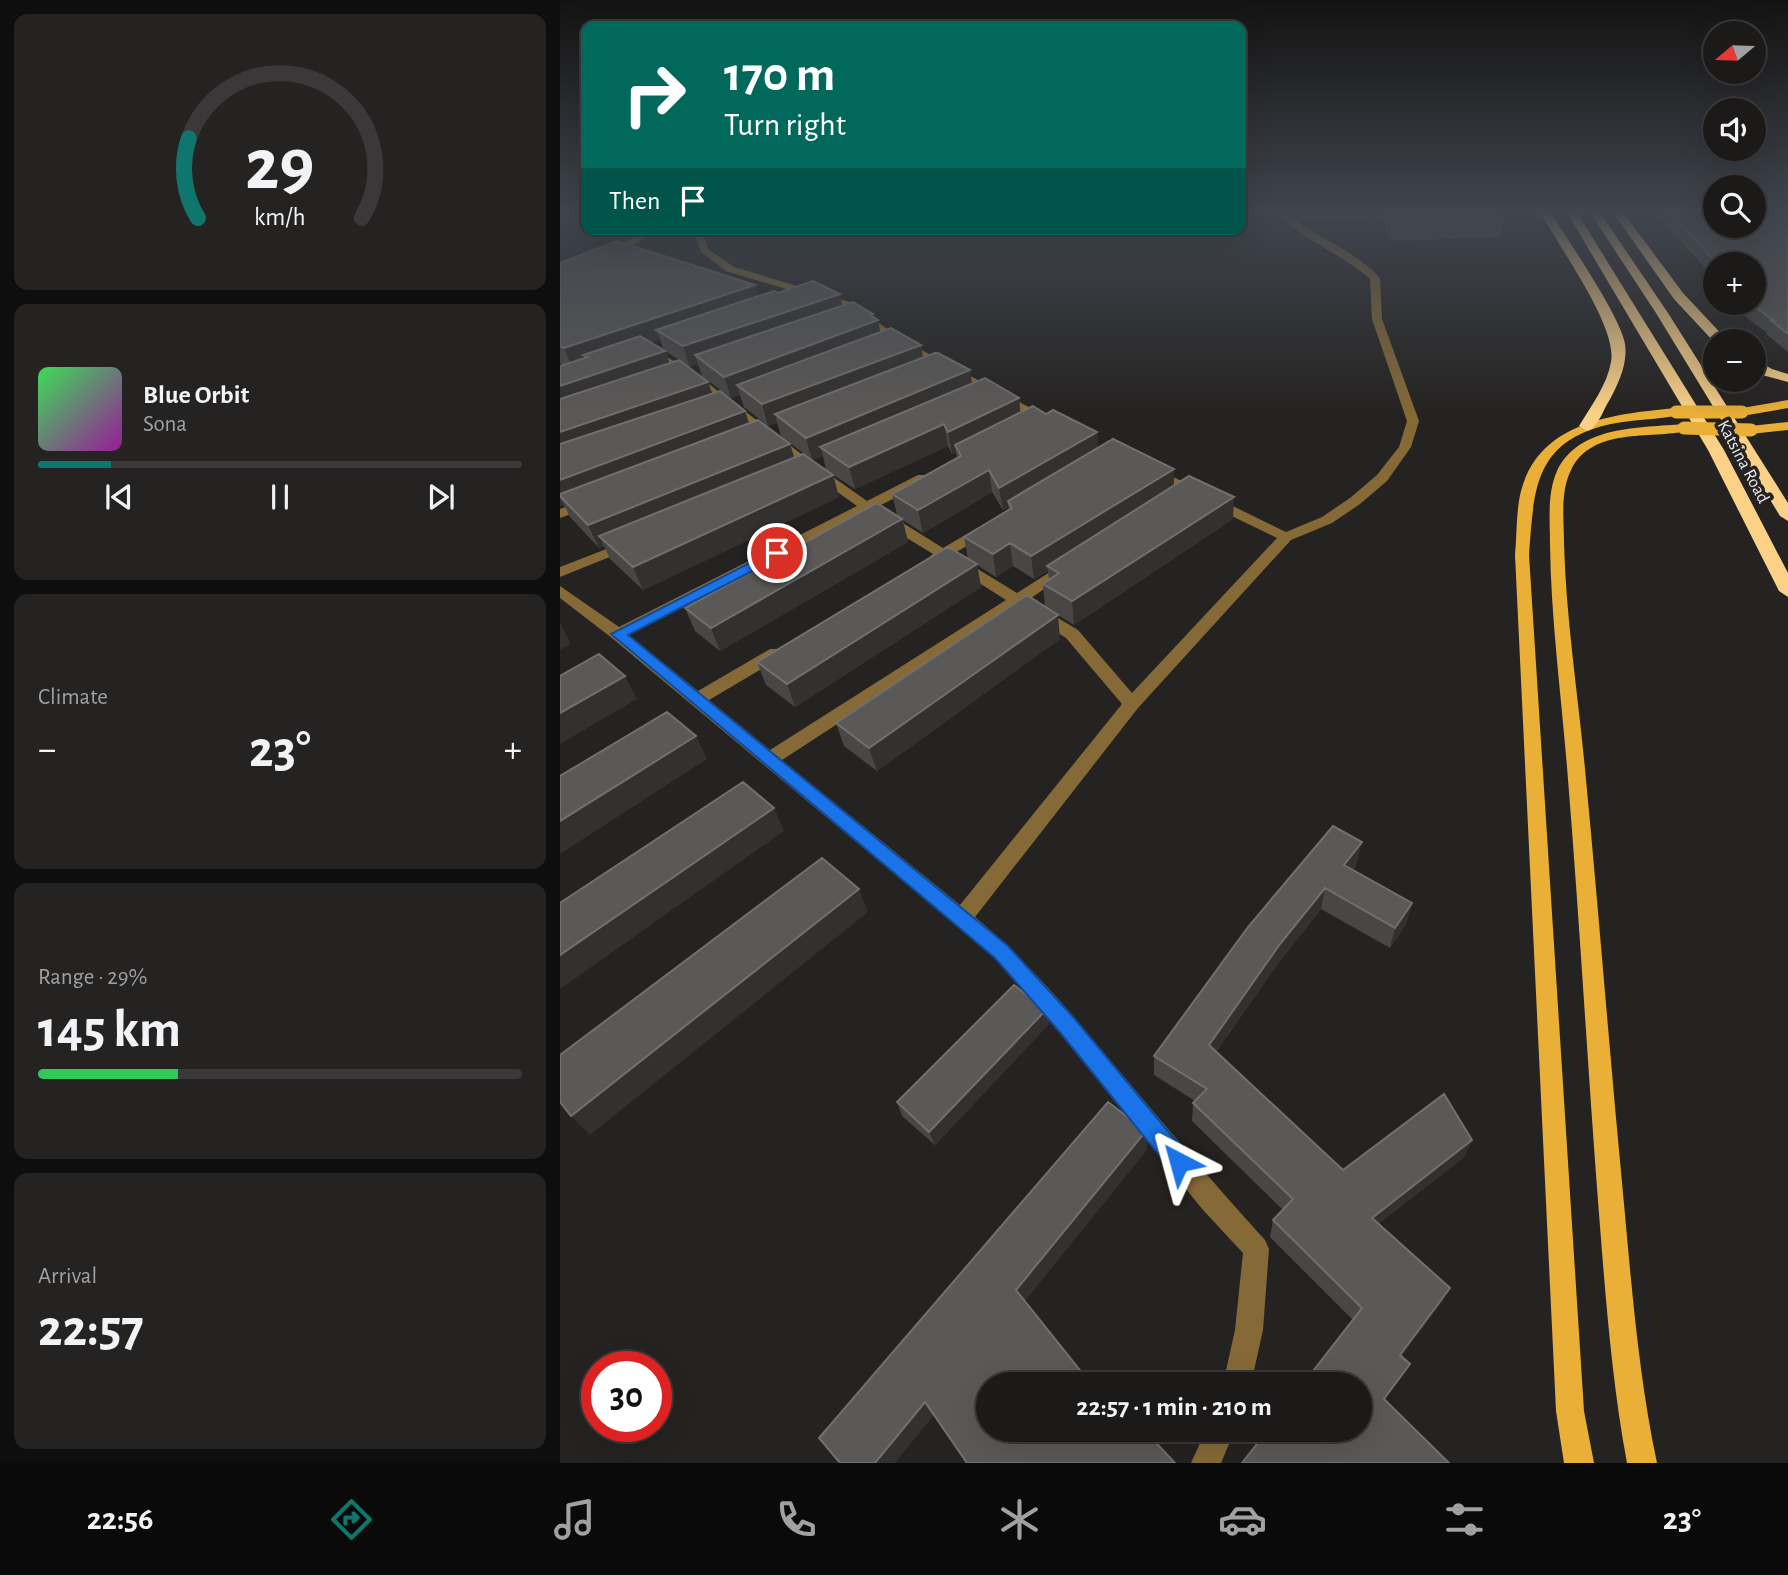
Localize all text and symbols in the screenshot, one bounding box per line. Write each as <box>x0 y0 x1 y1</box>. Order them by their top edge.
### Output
north arrow <box>1703 21 1766 84</box>
map controls <box>1703 21 1766 392</box>
icon: right <box>609 49 700 140</box>
text: 170 m <box>724 51 835 100</box>
button: sound <box>1703 98 1766 161</box>
text: Turn right <box>724 109 846 141</box>
text: 29 <box>245 130 315 203</box>
button: search <box>1703 175 1766 238</box>
icon: arrive <box>674 182 712 220</box>
text: Then <box>609 188 660 214</box>
text: km/h <box>254 205 306 230</box>
button: + <box>1703 252 1766 315</box>
button: − <box>1703 329 1766 392</box>
text: Blue Orbit <box>143 382 249 408</box>
text: Sona <box>143 413 187 436</box>
street label: Katsina Road <box>1714 418 1772 506</box>
icon: previous <box>100 478 138 516</box>
icon: pause <box>261 478 299 516</box>
icon: next <box>422 478 460 516</box>
pin <box>747 523 807 583</box>
icon: arrive <box>758 534 796 572</box>
text: Climate <box>38 686 108 709</box>
text: 23° <box>249 724 311 776</box>
text: − <box>38 731 56 769</box>
text: + <box>504 731 522 769</box>
text: Range · 29% <box>38 966 147 989</box>
text: 145 km <box>38 1004 181 1056</box>
position arrow <box>1142 1125 1216 1199</box>
text: Arrival <box>38 1265 97 1288</box>
text: 22:57 <box>38 1303 144 1355</box>
speed limit sign: 30 <box>581 1351 672 1442</box>
text: 22:57 · 1 min · 210 m <box>1076 1394 1272 1420</box>
icon: directions <box>327 1495 376 1544</box>
icon: music <box>550 1495 599 1544</box>
icon: phone <box>772 1495 821 1544</box>
icon: climate <box>995 1495 1044 1544</box>
icon: car <box>1218 1495 1267 1544</box>
icon: filters <box>1440 1495 1489 1544</box>
text: 22:56 <box>87 1503 154 1535</box>
text: 23° <box>1663 1503 1701 1535</box>

